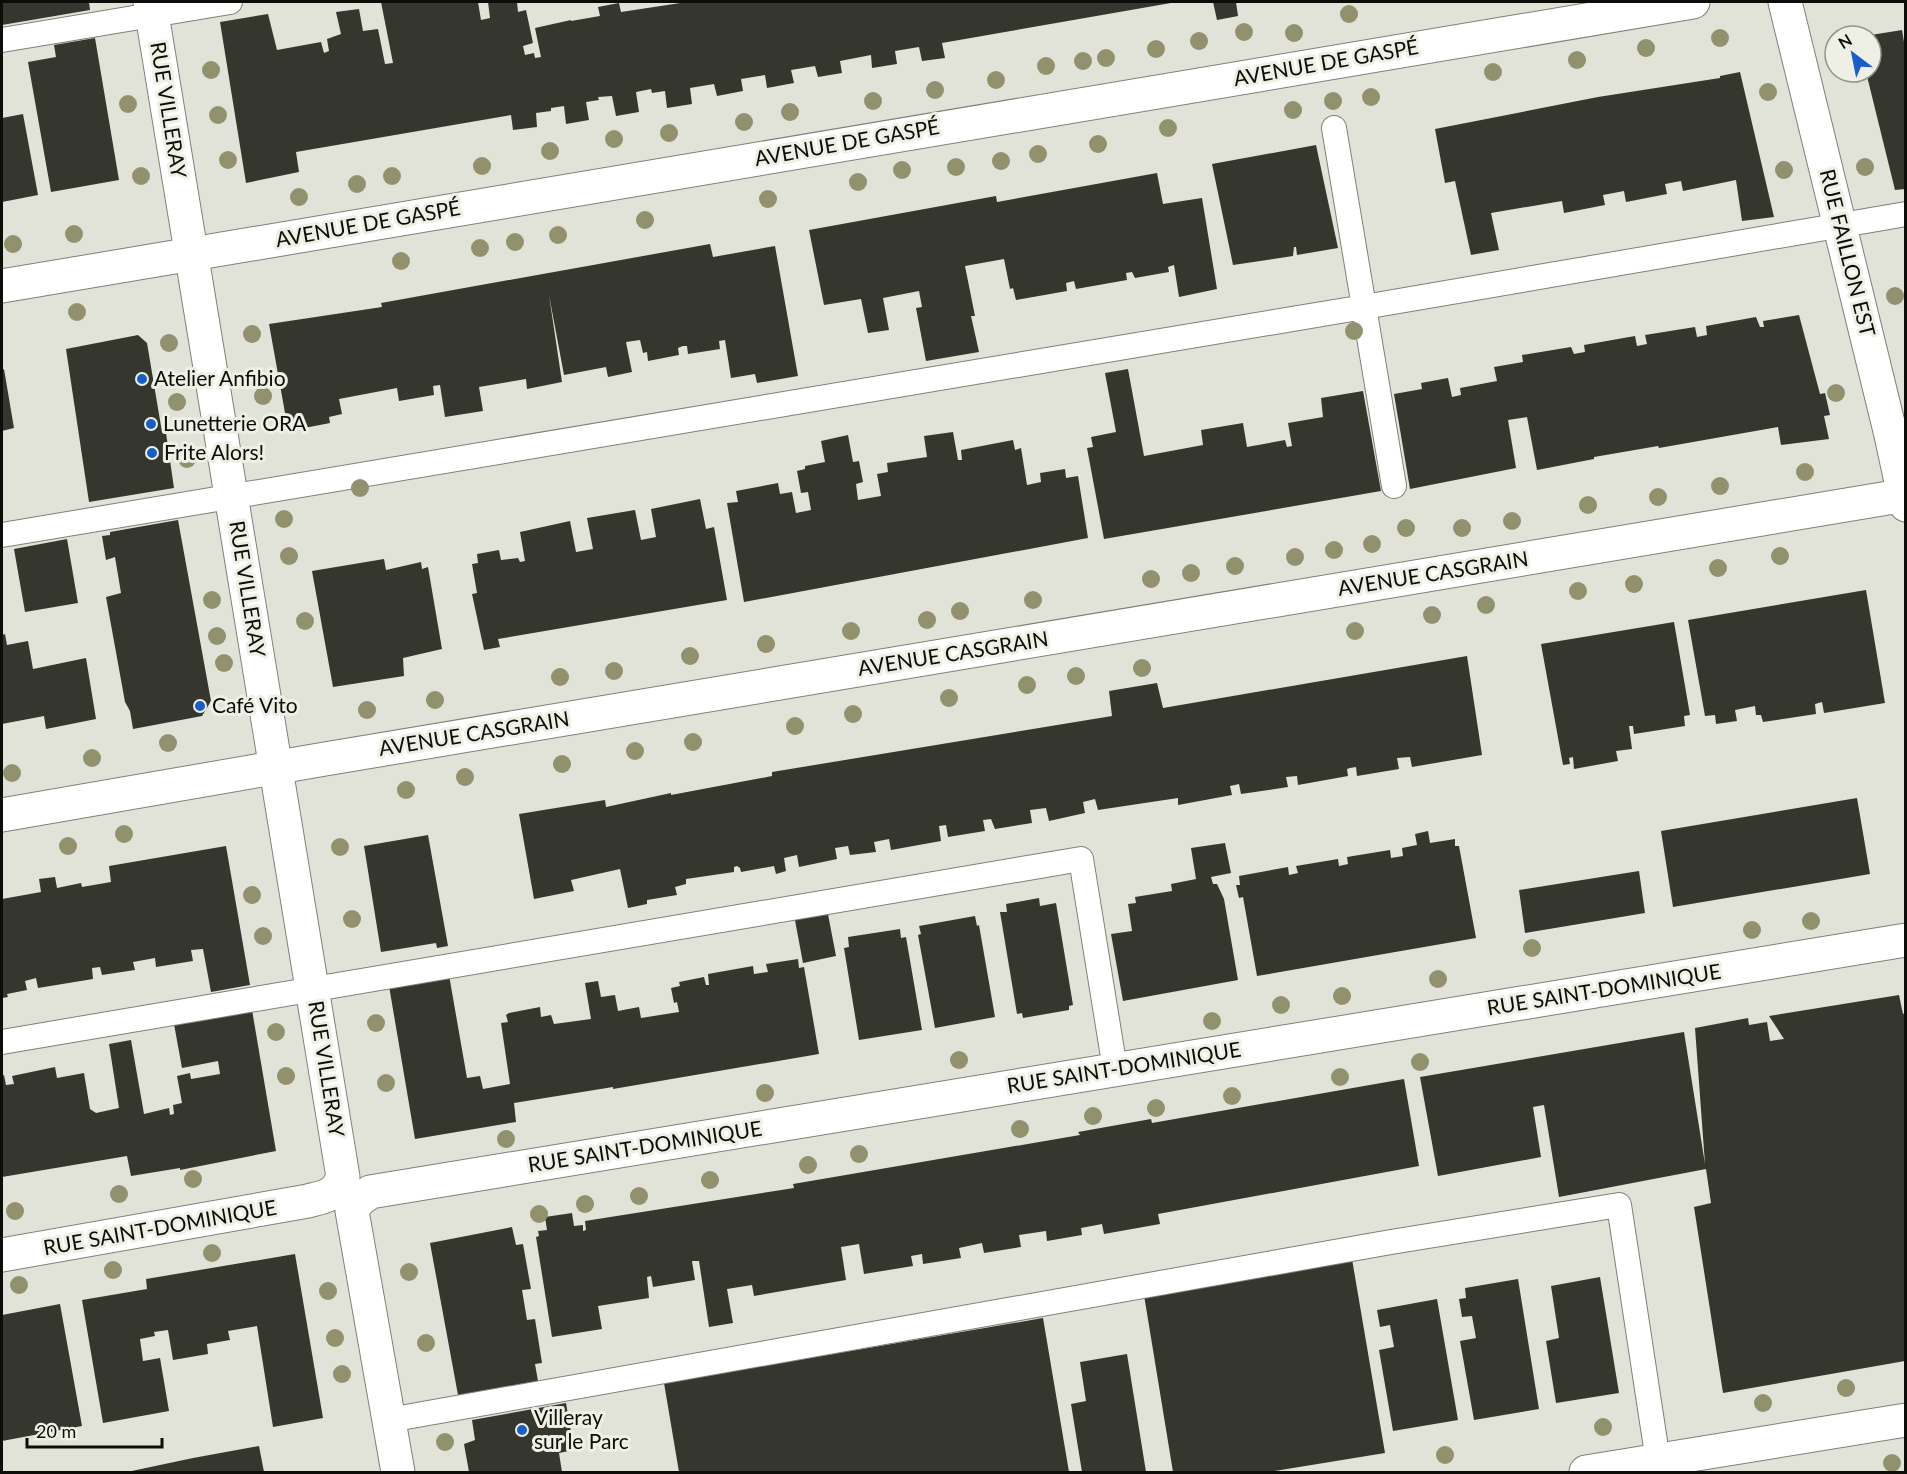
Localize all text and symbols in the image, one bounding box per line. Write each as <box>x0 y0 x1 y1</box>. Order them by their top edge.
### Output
north arrow <box>1823 24 1883 84</box>
text: N <box>1835 30 1855 52</box>
street label: AVENUE DE GASPÉ <box>1231 33 1420 90</box>
street label: RUE VILLERAY <box>146 40 193 181</box>
street label: AVENUE DE GASPÉ <box>752 113 941 170</box>
street label: RUE FAILLON EST <box>1816 166 1882 340</box>
street label: AVENUE DE GASPÉ <box>273 194 462 251</box>
place label: Atelier Anfibio <box>154 365 286 390</box>
marker: Atelier Anfibio <box>135 372 149 386</box>
place label: Lunetterie ORA <box>163 410 307 435</box>
marker: Lunetterie ORA <box>144 417 158 431</box>
place label: Frite Alors! <box>164 439 264 464</box>
marker: Frite Alors! <box>145 446 159 460</box>
street label: RUE VILLERAY <box>225 519 272 660</box>
street label: AVENUE CASGRAIN <box>1336 545 1530 600</box>
street label: AVENUE CASGRAIN <box>856 625 1050 680</box>
place label: Café Vito <box>212 692 298 717</box>
marker: Café Vito <box>193 699 207 713</box>
street label: AVENUE CASGRAIN <box>377 705 571 760</box>
street label: RUE SAINT-DOMINIQUE <box>1485 958 1723 1019</box>
street label: RUE VILLERAY <box>304 999 351 1140</box>
street label: RUE SAINT-DOMINIQUE <box>1005 1036 1243 1097</box>
street label: RUE SAINT-DOMINIQUE <box>526 1115 764 1176</box>
street label: RUE SAINT-DOMINIQUE <box>41 1194 278 1259</box>
place label: Villeray sur le Parc <box>534 1404 629 1453</box>
scale bar <box>27 1411 162 1449</box>
text: 20 m <box>36 1420 76 1442</box>
marker: Villeray sur le Parc <box>515 1423 529 1437</box>

